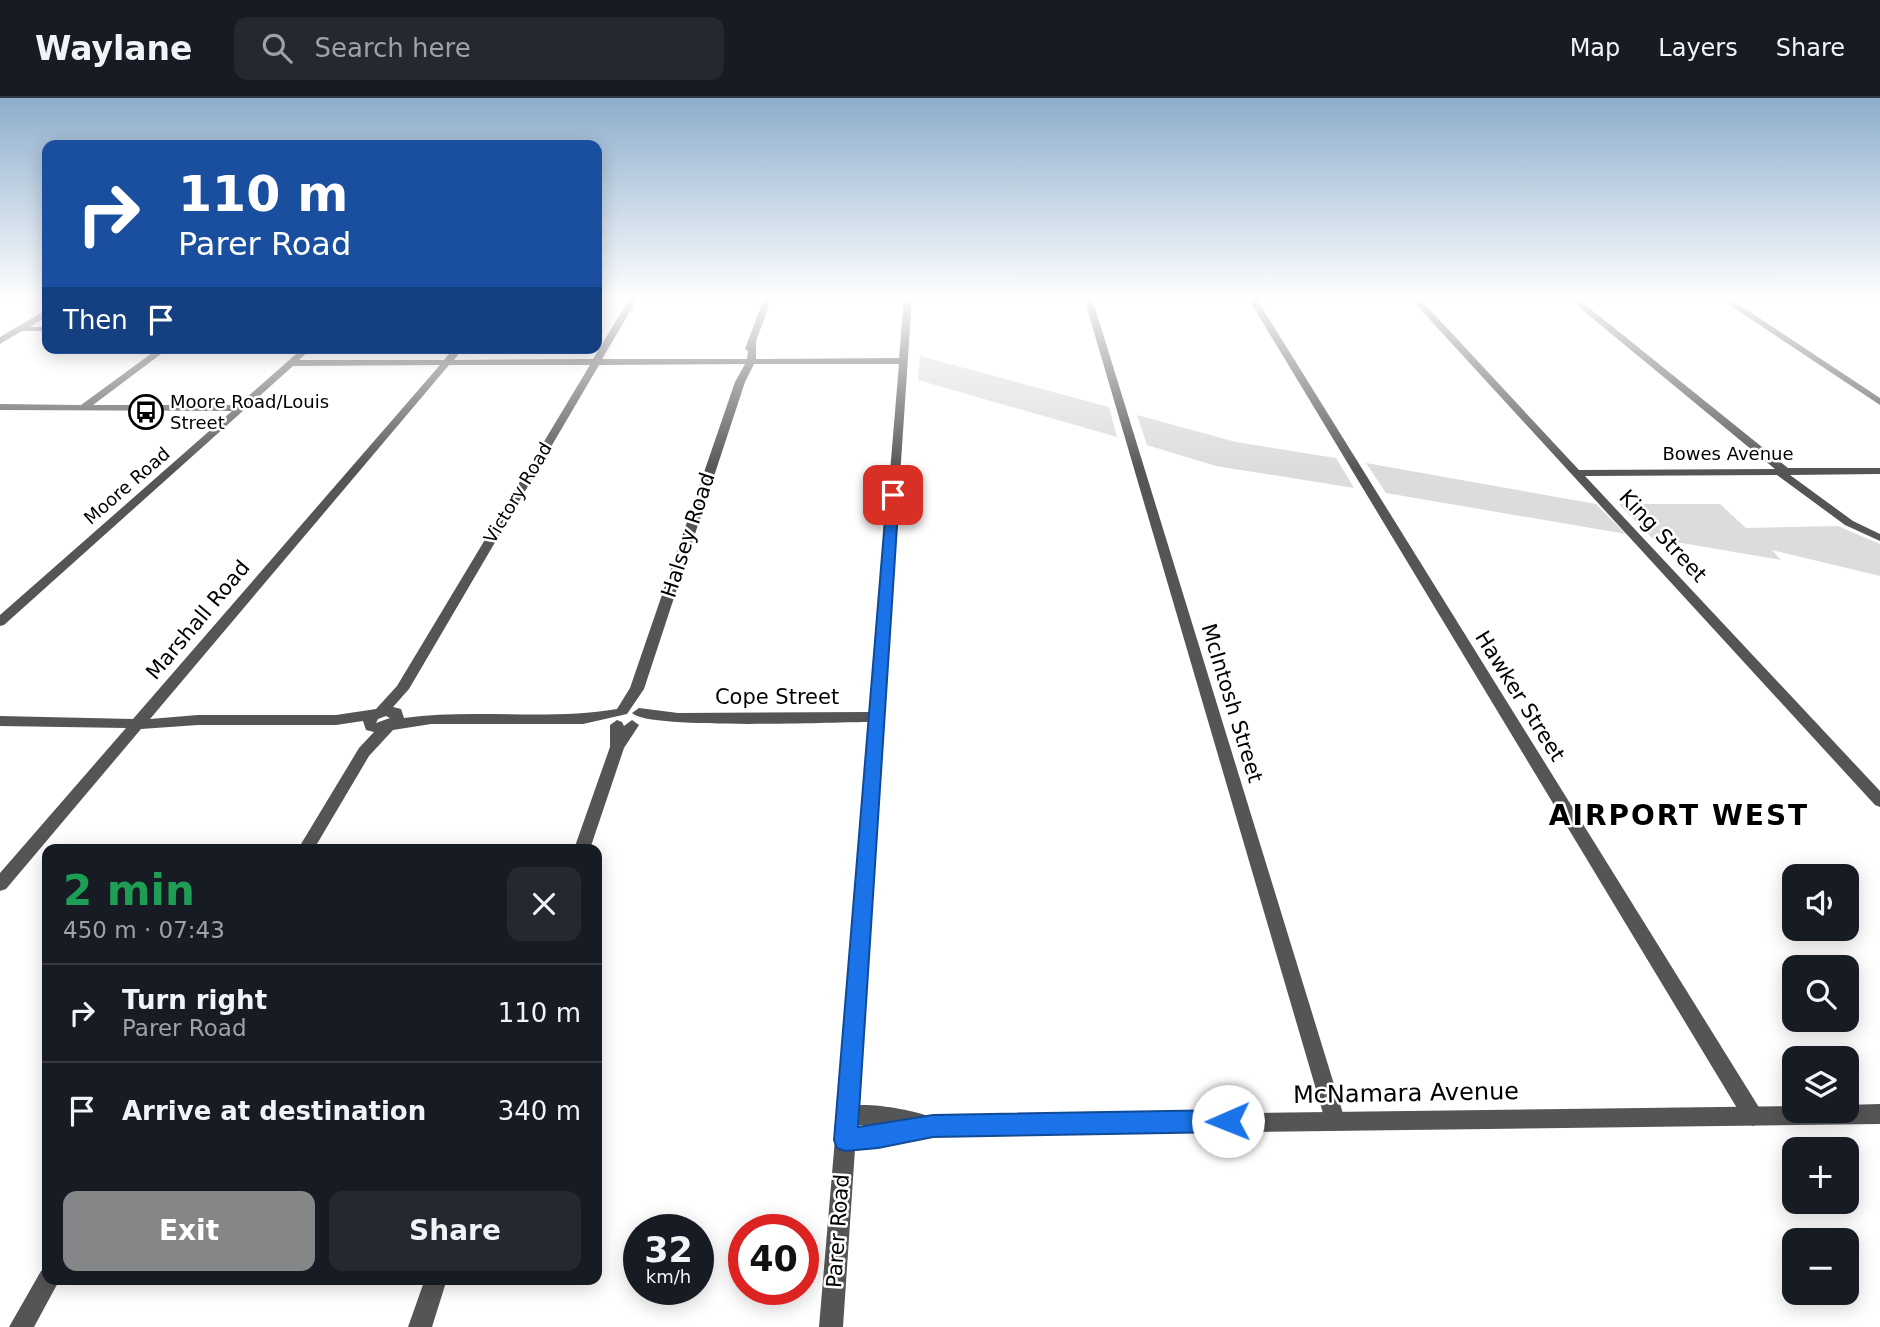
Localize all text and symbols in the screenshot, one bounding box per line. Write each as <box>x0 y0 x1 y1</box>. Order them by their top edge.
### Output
search box <box>234 17 724 80</box>
text: Waylane <box>35 29 192 68</box>
icon: search <box>258 29 296 67</box>
text: Search here <box>314 33 471 63</box>
text: Map <box>1570 34 1620 62</box>
text: Layers <box>1658 34 1738 62</box>
text: Share <box>1776 34 1845 62</box>
text: 110 m <box>178 166 348 223</box>
icon: right <box>63 168 154 259</box>
text: Parer Road <box>178 225 351 263</box>
icon: arrive <box>142 301 180 339</box>
text: Then <box>63 305 128 335</box>
place label: Moore Road/Louis Street <box>170 391 329 433</box>
bus stop icon: Moore Road/Louis Street <box>127 393 165 431</box>
street label: Victory Road <box>479 439 556 547</box>
street label: Moore Road <box>80 443 174 528</box>
street label: Bowes Avenue <box>1662 443 1794 464</box>
pin <box>863 465 923 525</box>
street label: Halsey Road <box>656 469 720 601</box>
icon: arrive <box>874 476 912 514</box>
street label: King Street <box>1614 485 1712 587</box>
street label: Marshall Road <box>141 556 255 684</box>
street label: McIntosh Street <box>1196 621 1268 785</box>
street label: Hawker Street <box>1470 626 1570 766</box>
street label: Cope Street <box>715 685 839 709</box>
district label: AIRPORT WEST <box>1549 799 1809 832</box>
map controls <box>1782 864 1859 1305</box>
button: sound <box>1782 864 1859 941</box>
text: 2 min <box>63 866 195 915</box>
button: close <box>507 867 581 941</box>
text: 450 m · 07:43 <box>63 917 225 943</box>
button: search <box>1782 955 1859 1032</box>
text: Turn right <box>122 985 267 1015</box>
icon: right <box>63 994 101 1032</box>
text: 110 m <box>498 998 581 1028</box>
text: Parer Road <box>122 1015 247 1041</box>
button: layers <box>1782 1046 1859 1123</box>
street label: McNamara Avenue <box>1293 1077 1519 1109</box>
position arrow <box>1191 1084 1265 1158</box>
icon: arrive <box>63 1092 101 1130</box>
text: Arrive at destination <box>122 1096 426 1126</box>
text: 340 m <box>498 1096 581 1126</box>
button: + <box>1782 1137 1859 1214</box>
street label: Parer Road <box>822 1173 854 1289</box>
button: Exit <box>63 1191 315 1271</box>
button: Share <box>329 1191 581 1271</box>
speed limit sign: 40 <box>728 1214 819 1305</box>
button: − <box>1782 1228 1859 1305</box>
text: 32 <box>644 1230 693 1270</box>
text: km/h <box>646 1266 691 1287</box>

